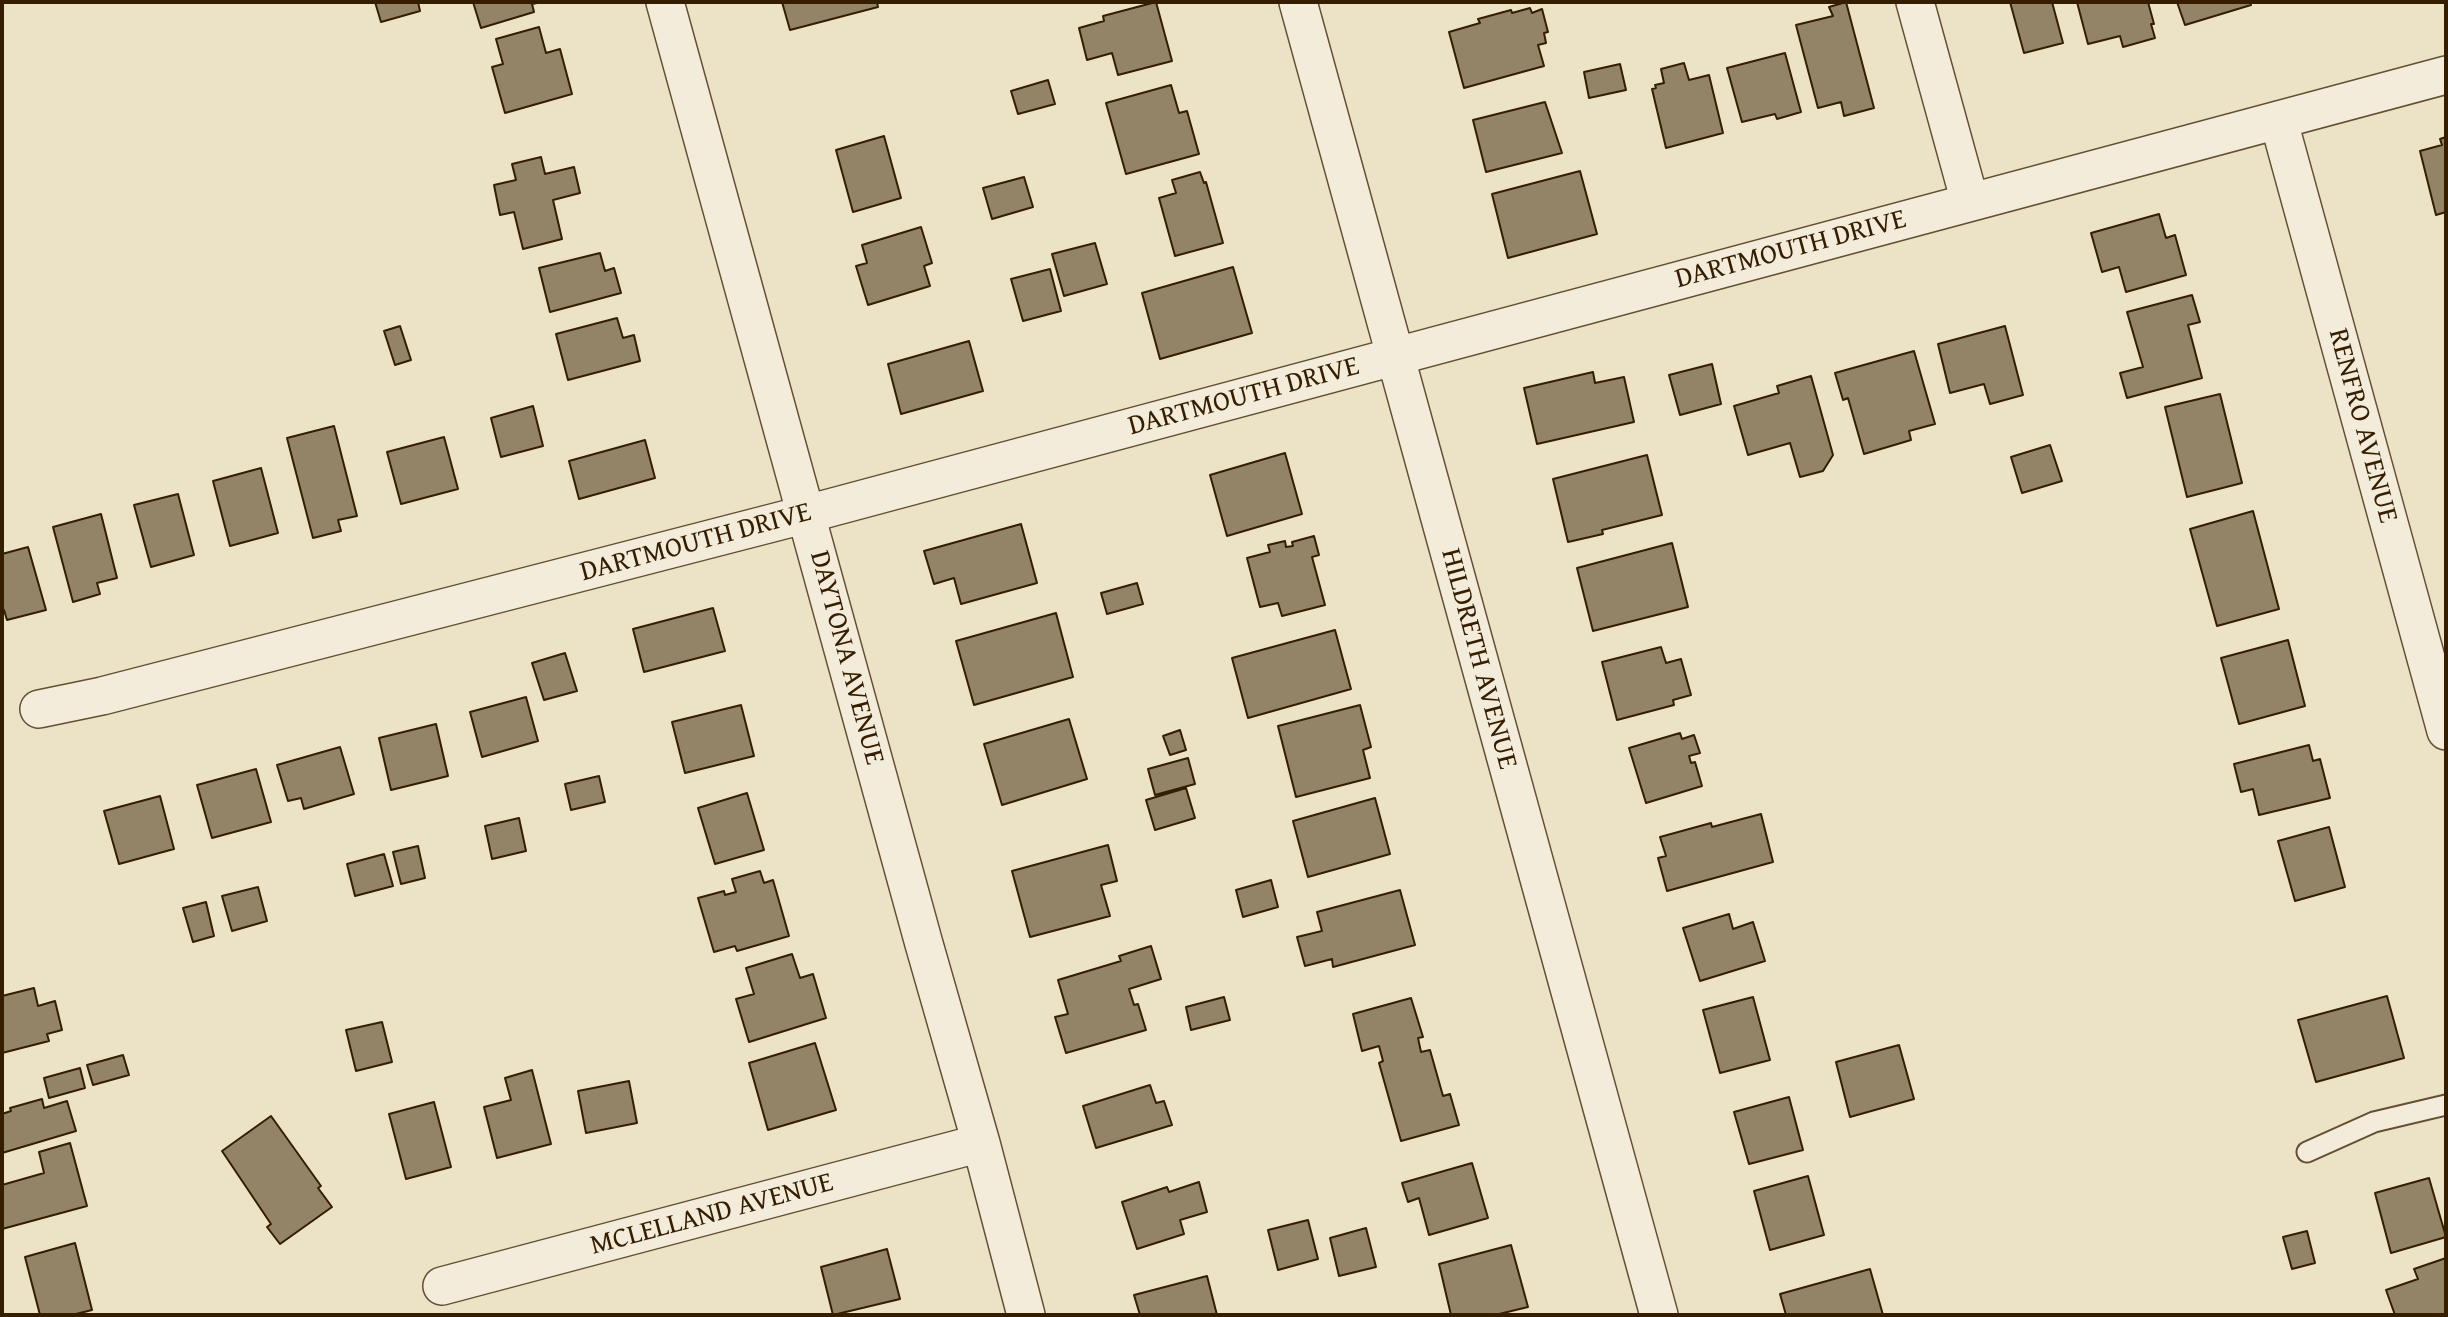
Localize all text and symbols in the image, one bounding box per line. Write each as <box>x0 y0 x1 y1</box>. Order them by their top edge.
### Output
street label: DARTMOUTH DRIVE <box>1672 203 1910 297</box>
street label: RENFRO AVENUE <box>2320 325 2404 527</box>
street label: DARTMOUTH DRIVE <box>1125 350 1363 444</box>
street label: DARTMOUTH DRIVE <box>577 496 815 590</box>
street label: HILDRETH AVENUE <box>1432 545 1524 773</box>
street label: DAYTONA AVENUE <box>801 547 891 769</box>
street label: MCLELLAND AVENUE <box>587 1166 837 1264</box>

